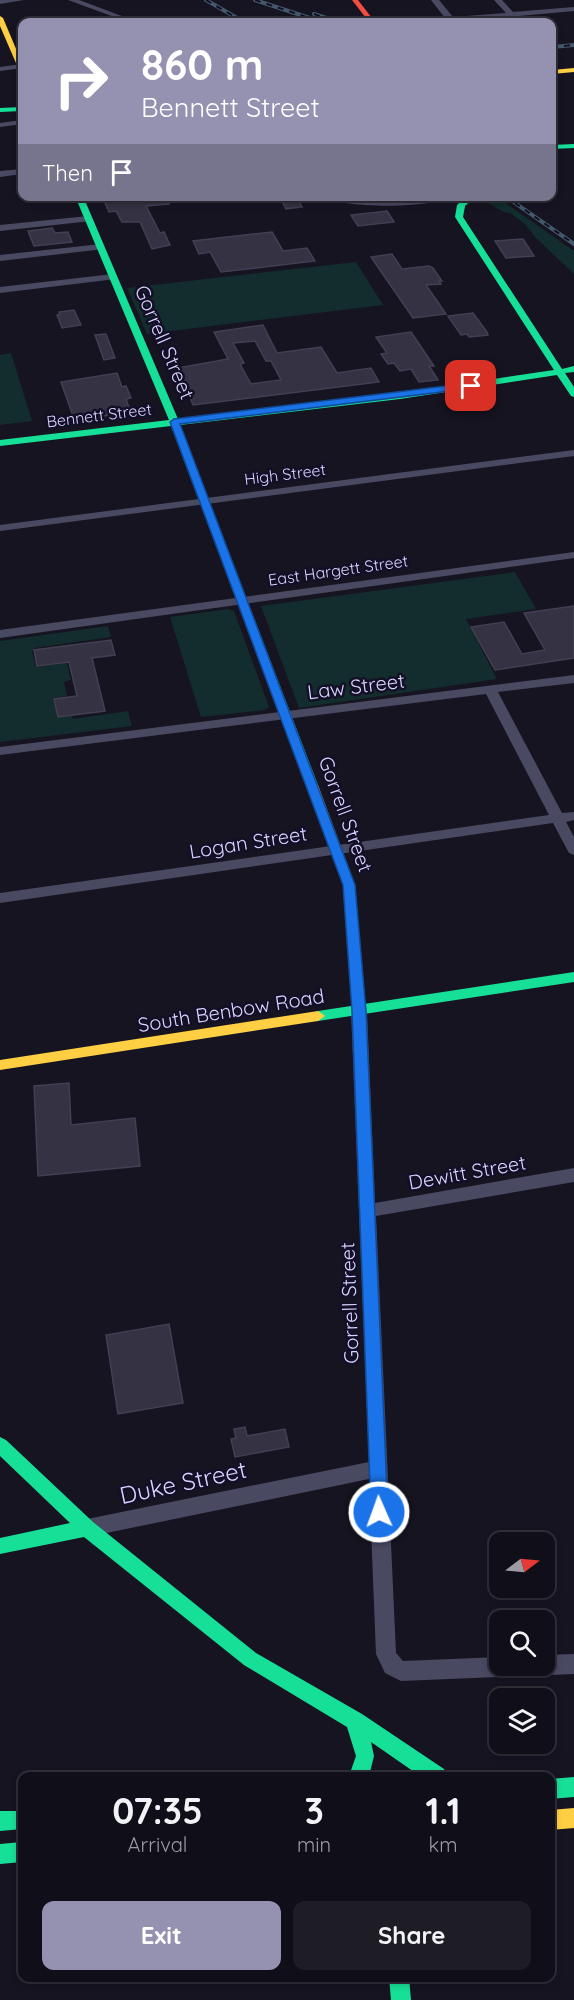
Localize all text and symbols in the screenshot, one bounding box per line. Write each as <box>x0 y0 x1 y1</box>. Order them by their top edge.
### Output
text: 860 m <box>141 38 264 91</box>
icon: right <box>42 42 120 120</box>
text: Bennett Street <box>141 90 320 124</box>
icon: arrive <box>105 156 138 189</box>
text: Then <box>42 159 93 187</box>
street label: Gorrell Street <box>130 281 200 403</box>
pin <box>445 360 496 411</box>
icon: arrive <box>454 369 487 402</box>
street label: Bennett Street <box>45 399 153 431</box>
street label: High Street <box>243 459 327 489</box>
street label: East Hargett Street <box>267 550 409 590</box>
street label: Law Street <box>306 668 406 704</box>
street label: Gorrell Street <box>313 753 379 876</box>
street label: Logan Street <box>187 820 309 864</box>
street label: South Benbow Road <box>136 983 326 1037</box>
street label: Dewitt Street <box>406 1149 528 1195</box>
street label: Gorrell Street <box>334 1242 364 1364</box>
street label: Duke Street <box>117 1454 249 1510</box>
position arrow <box>347 1480 411 1544</box>
north arrow <box>489 1532 555 1598</box>
map controls <box>489 1532 555 1754</box>
button: search <box>489 1610 555 1676</box>
button: layers <box>489 1688 555 1754</box>
text: 07:35 <box>112 1788 203 1833</box>
text: 3 <box>304 1788 324 1833</box>
text: 1.1 <box>425 1788 461 1833</box>
text: Arrival <box>128 1832 187 1857</box>
text: min <box>297 1832 331 1857</box>
text: km <box>429 1832 458 1857</box>
button: Exit <box>42 1901 281 1970</box>
button: Share <box>293 1901 531 1970</box>

